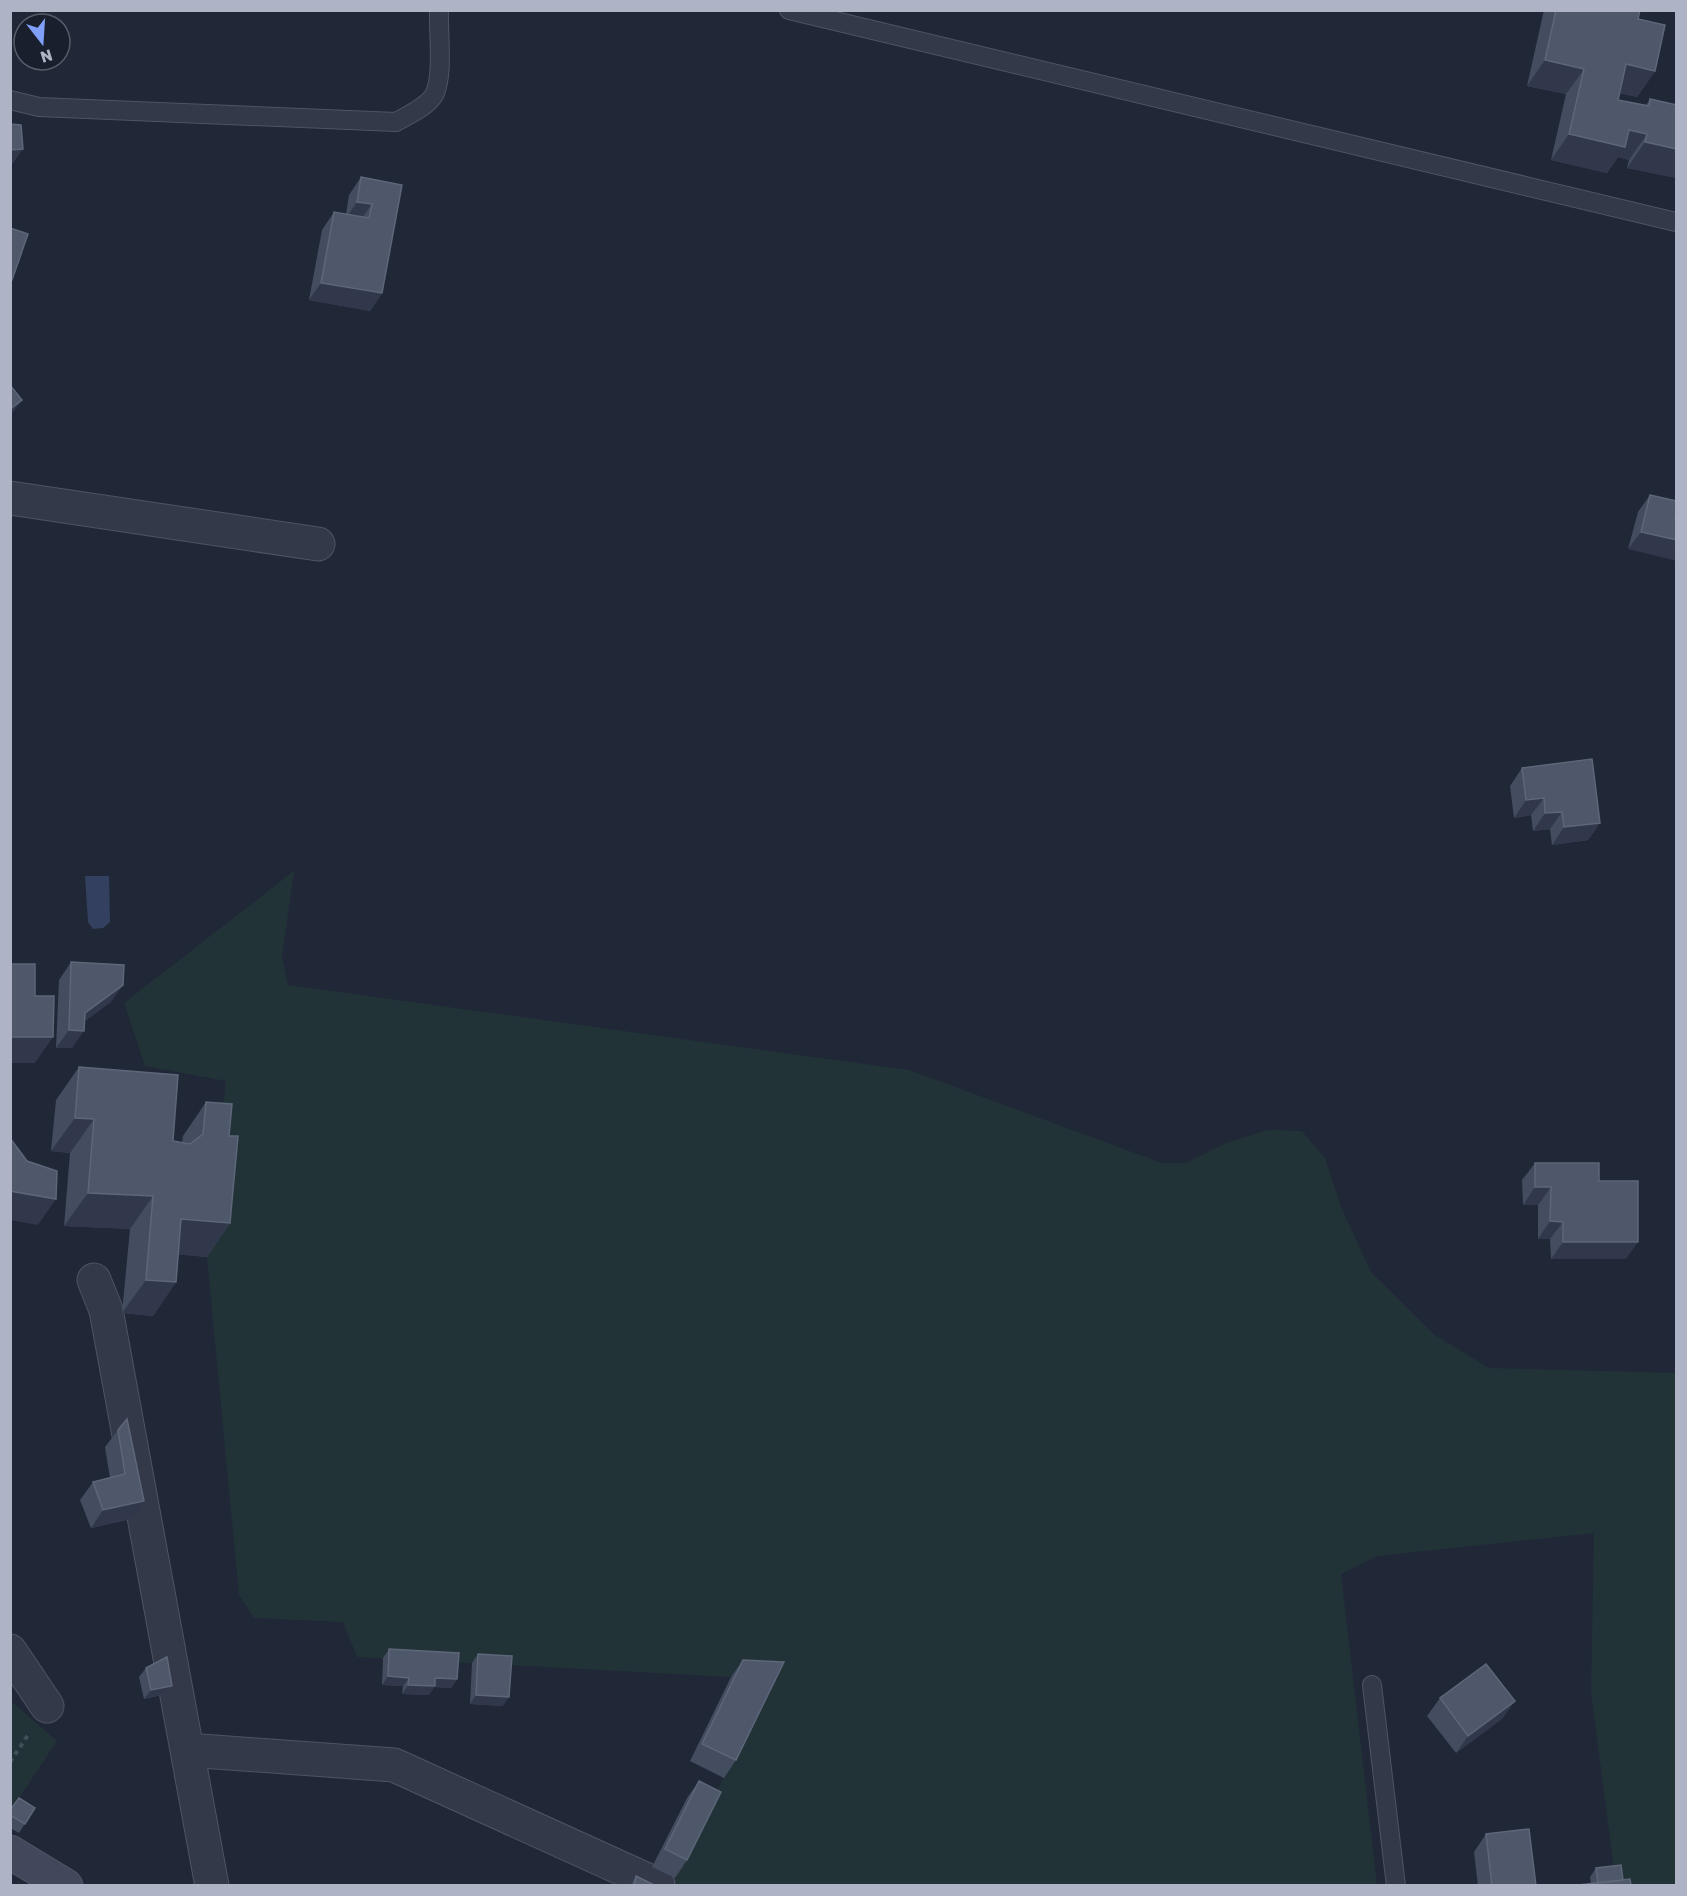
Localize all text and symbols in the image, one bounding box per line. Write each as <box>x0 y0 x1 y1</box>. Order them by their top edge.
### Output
north arrow <box>12 12 72 72</box>
text: N <box>38 45 55 67</box>

